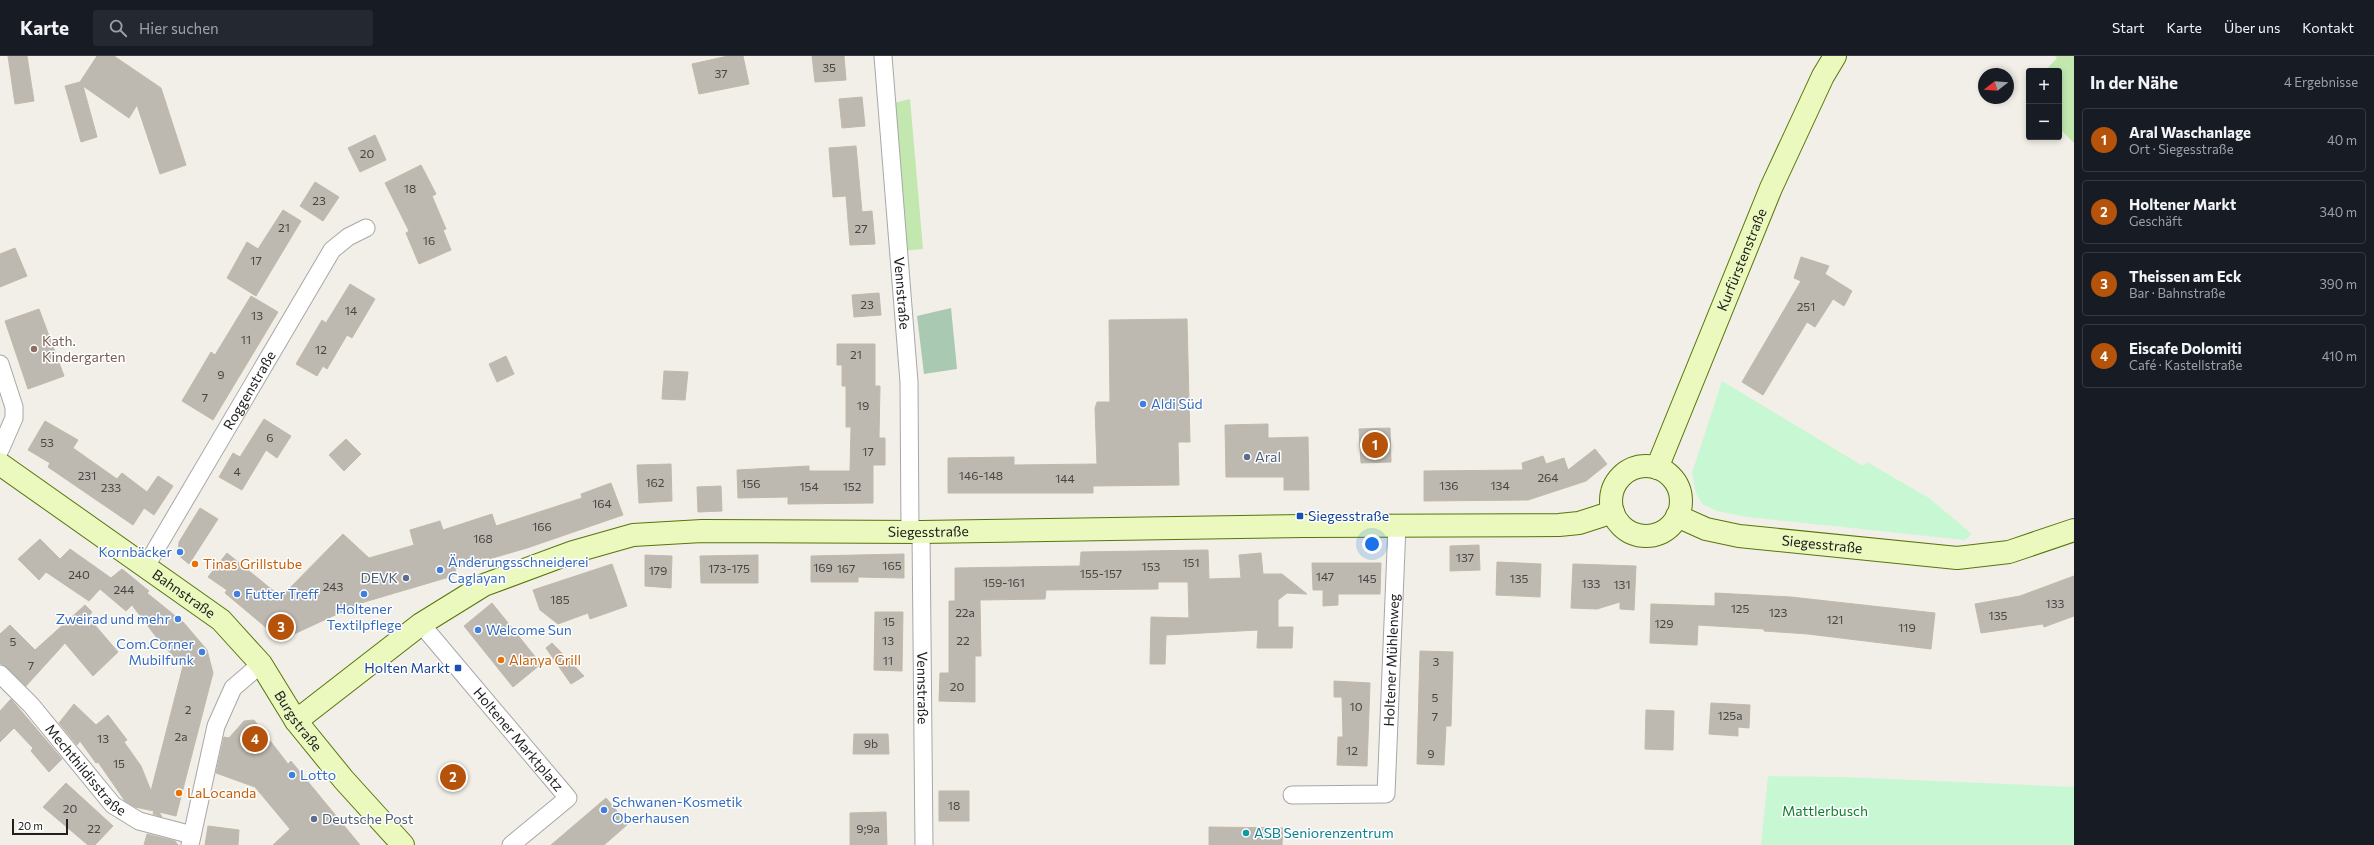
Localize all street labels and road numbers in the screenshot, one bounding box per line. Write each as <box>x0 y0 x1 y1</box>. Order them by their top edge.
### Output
street label: Kurfürstenstraße <box>1713 206 1770 313</box>
street label: Vennstraße <box>891 256 914 330</box>
street label: Roggenstraße <box>219 347 279 432</box>
street label: Siegesstraße <box>888 522 969 540</box>
street label: Siegesstraße <box>1781 531 1863 556</box>
street label: Bahnstraße <box>149 565 219 621</box>
street label: Holtener Mühlenweg <box>1380 593 1402 727</box>
street label: Vennstraße <box>914 651 932 724</box>
street label: Holtener Marktplatz <box>470 684 567 794</box>
street label: Burgstraße <box>271 687 326 754</box>
street label: Mechthildisstraße <box>42 720 129 819</box>

